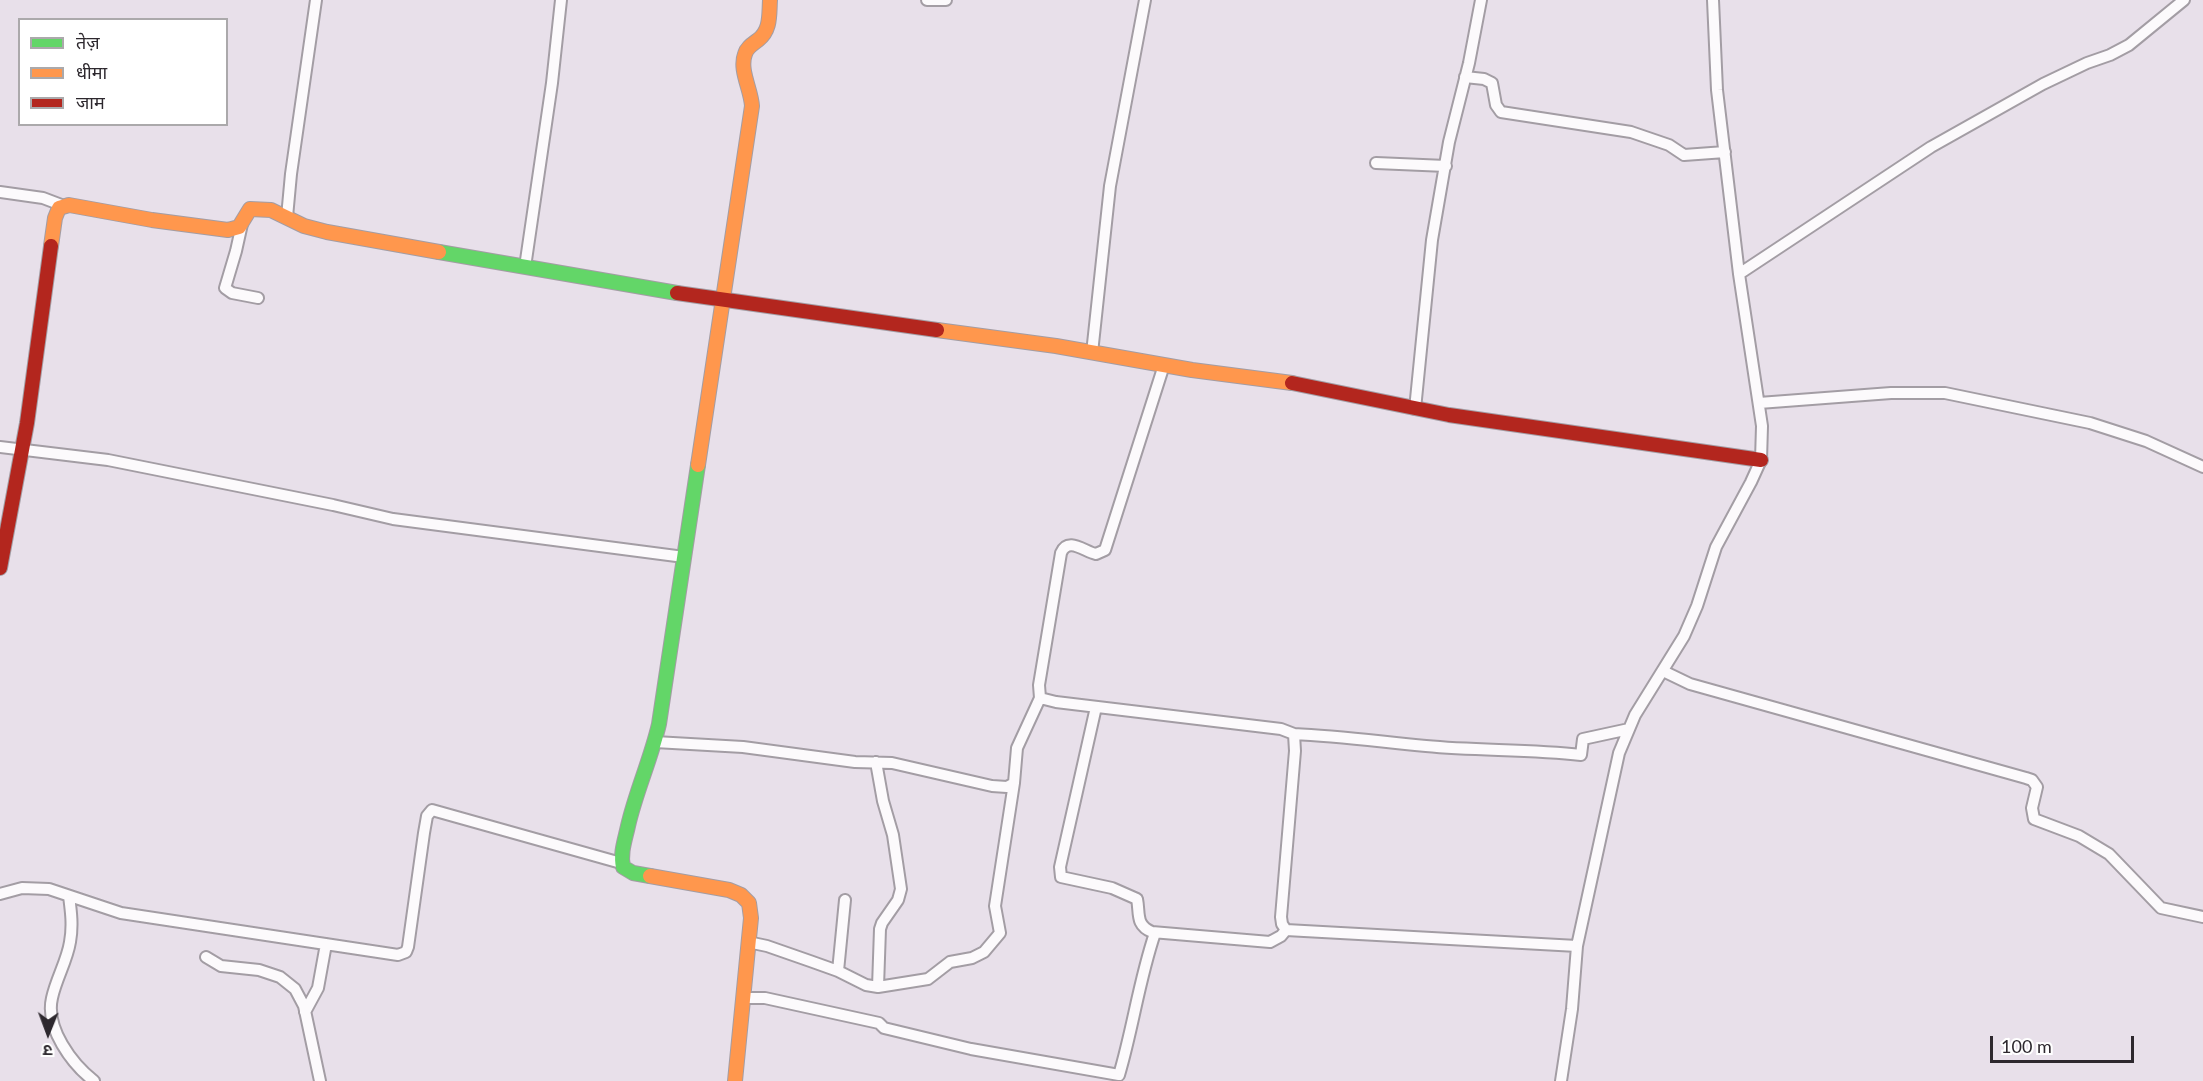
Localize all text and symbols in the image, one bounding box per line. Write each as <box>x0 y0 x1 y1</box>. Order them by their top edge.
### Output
legend <box>18 18 228 126</box>
text: तेज़ <box>76 31 100 53</box>
text: धीमा <box>76 61 107 83</box>
text: जाम <box>76 91 105 113</box>
north arrow <box>18 1003 78 1063</box>
scale bar <box>1993 1024 2137 1062</box>
text: 100 m <box>2001 1035 2052 1057</box>
text: उ <box>43 1042 53 1061</box>

